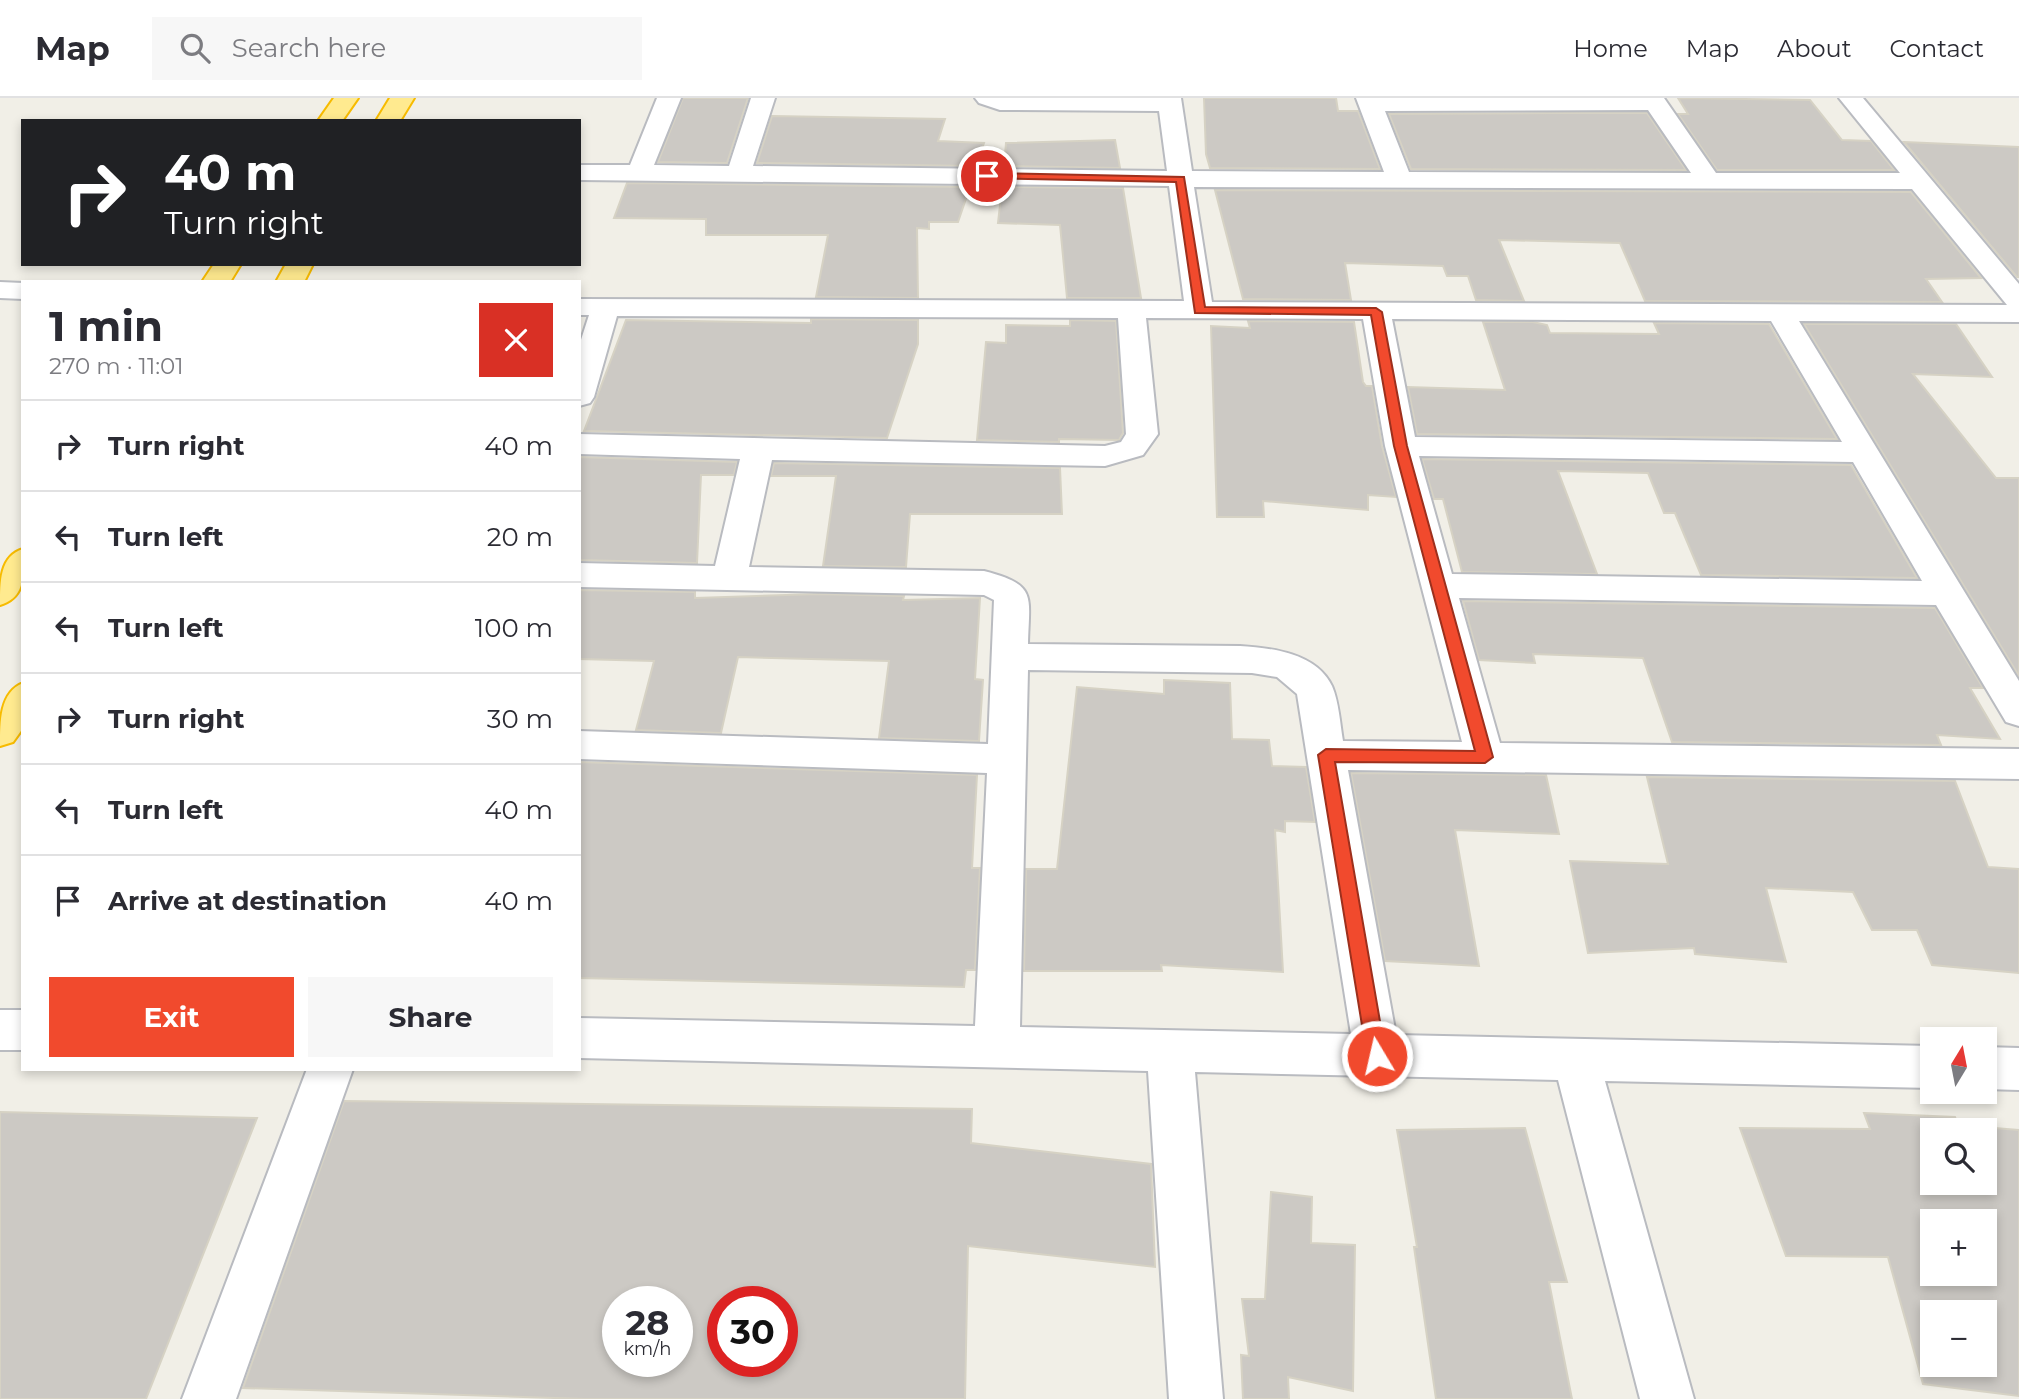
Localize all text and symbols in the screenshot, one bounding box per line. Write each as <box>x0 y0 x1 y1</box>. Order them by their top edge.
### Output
search box <box>152 17 642 80</box>
text: Map <box>35 28 110 68</box>
icon: search <box>176 29 214 67</box>
text: Search here <box>232 32 386 64</box>
text: Home <box>1573 34 1648 63</box>
text: Map <box>1686 34 1739 63</box>
text: About <box>1777 34 1851 63</box>
text: Contact <box>1889 34 1984 63</box>
text: 40 m <box>164 143 296 202</box>
pin <box>957 146 1017 206</box>
icon: right <box>49 147 140 238</box>
icon: arrive <box>968 157 1006 195</box>
text: Turn right <box>164 203 324 242</box>
text: 1 min <box>49 300 163 352</box>
button: close <box>479 303 553 377</box>
text: 270 m · 11:01 <box>49 352 184 380</box>
icon: right <box>49 427 87 465</box>
text: Turn right <box>108 430 244 462</box>
text: 40 m <box>484 430 553 462</box>
icon: left <box>49 518 87 556</box>
text: Turn left <box>108 521 224 553</box>
text: 20 m <box>487 521 553 553</box>
icon: left <box>49 609 87 647</box>
text: Turn left <box>108 612 224 644</box>
text: 100 m <box>475 612 553 644</box>
icon: right <box>49 700 87 738</box>
text: Turn right <box>108 703 244 735</box>
text: 30 m <box>487 703 553 735</box>
icon: left <box>49 791 87 829</box>
text: Turn left <box>108 794 224 826</box>
text: 40 m <box>484 794 553 826</box>
icon: arrive <box>49 882 87 920</box>
text: Arrive at destination <box>108 885 387 917</box>
text: 40 m <box>484 885 553 917</box>
button: Exit <box>49 977 294 1057</box>
button: Share <box>308 977 553 1057</box>
position arrow <box>1340 1019 1414 1093</box>
north arrow <box>1920 1027 1997 1104</box>
map controls <box>1920 1027 1997 1377</box>
button: search <box>1920 1118 1997 1195</box>
button: + <box>1920 1209 1997 1286</box>
speed limit sign: 30 <box>707 1286 798 1377</box>
button: − <box>1920 1300 1997 1377</box>
text: 28 <box>626 1301 669 1344</box>
text: km/h <box>623 1338 672 1360</box>

